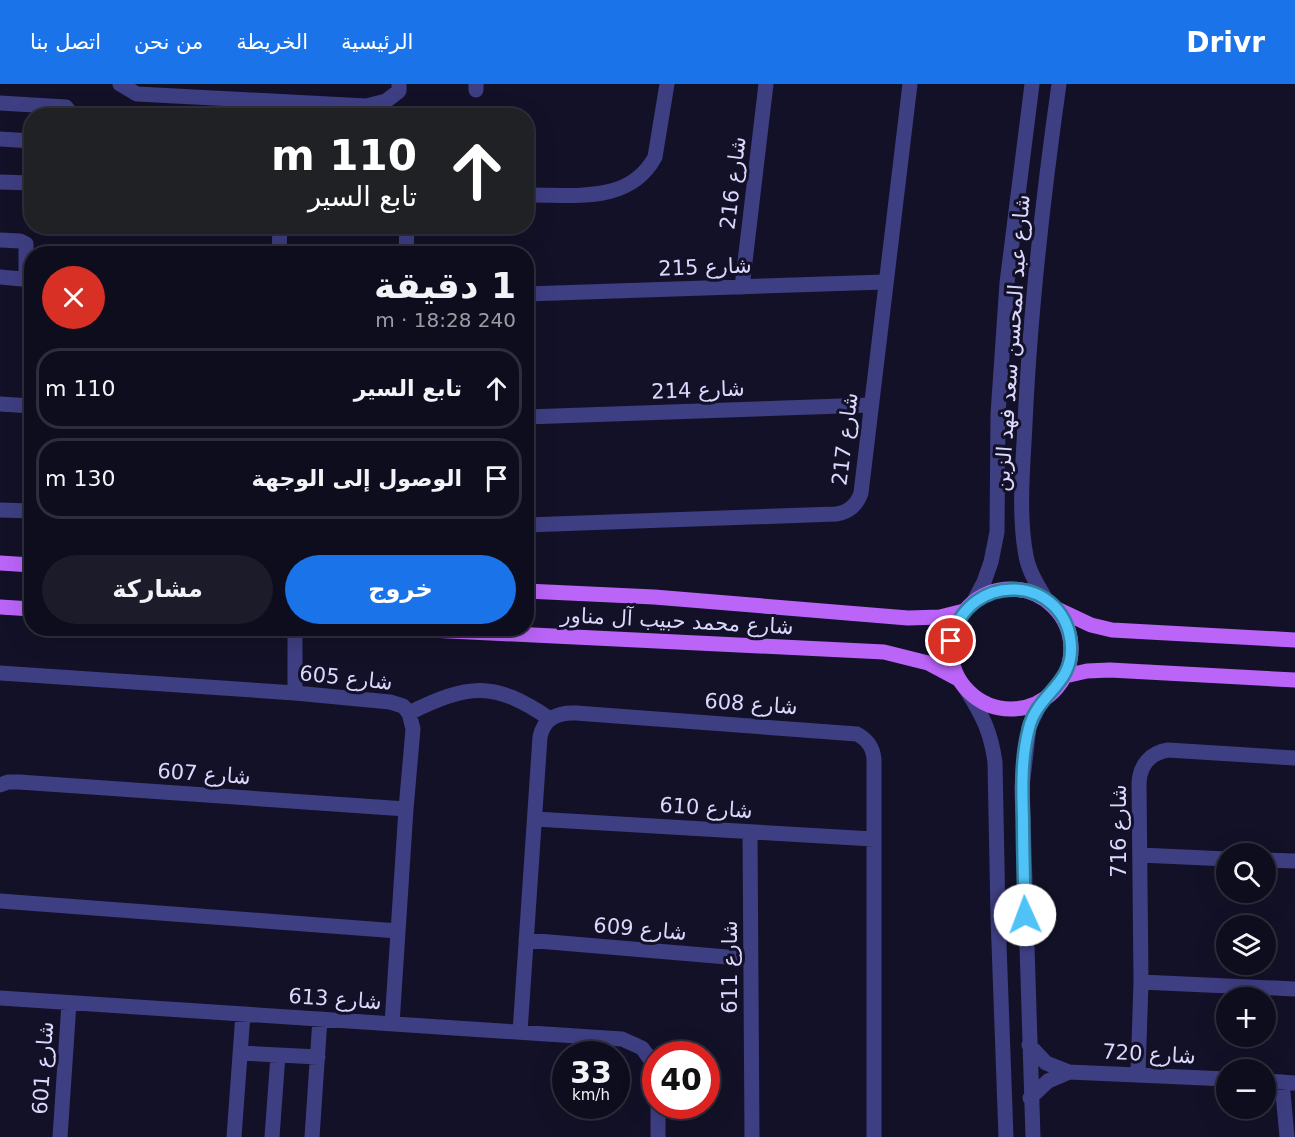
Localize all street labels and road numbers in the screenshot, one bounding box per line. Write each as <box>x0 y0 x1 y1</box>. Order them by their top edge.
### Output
street label: شارع 216 <box>715 135 751 231</box>
street label: شارع عبد المحسن سعد فهد الزبن <box>990 194 1034 492</box>
street label: شارع 215 <box>658 253 752 281</box>
street label: شارع 214 <box>651 376 745 404</box>
street label: شارع 217 <box>827 391 863 487</box>
street label: شارع محمد حبيب آل مناور <box>559 602 794 639</box>
street label: شارع 605 <box>298 661 394 695</box>
street label: شارع 608 <box>704 689 798 719</box>
street label: شارع 607 <box>157 759 251 789</box>
street label: شارع 716 <box>1107 784 1131 878</box>
street label: شارع 610 <box>659 793 753 823</box>
street label: شارع 609 <box>592 913 688 945</box>
street label: شارع 611 <box>718 920 742 1014</box>
street label: شارع 613 <box>288 984 382 1014</box>
street label: شارع 601 <box>28 1021 58 1115</box>
street label: شارع 720 <box>1102 1040 1196 1068</box>

